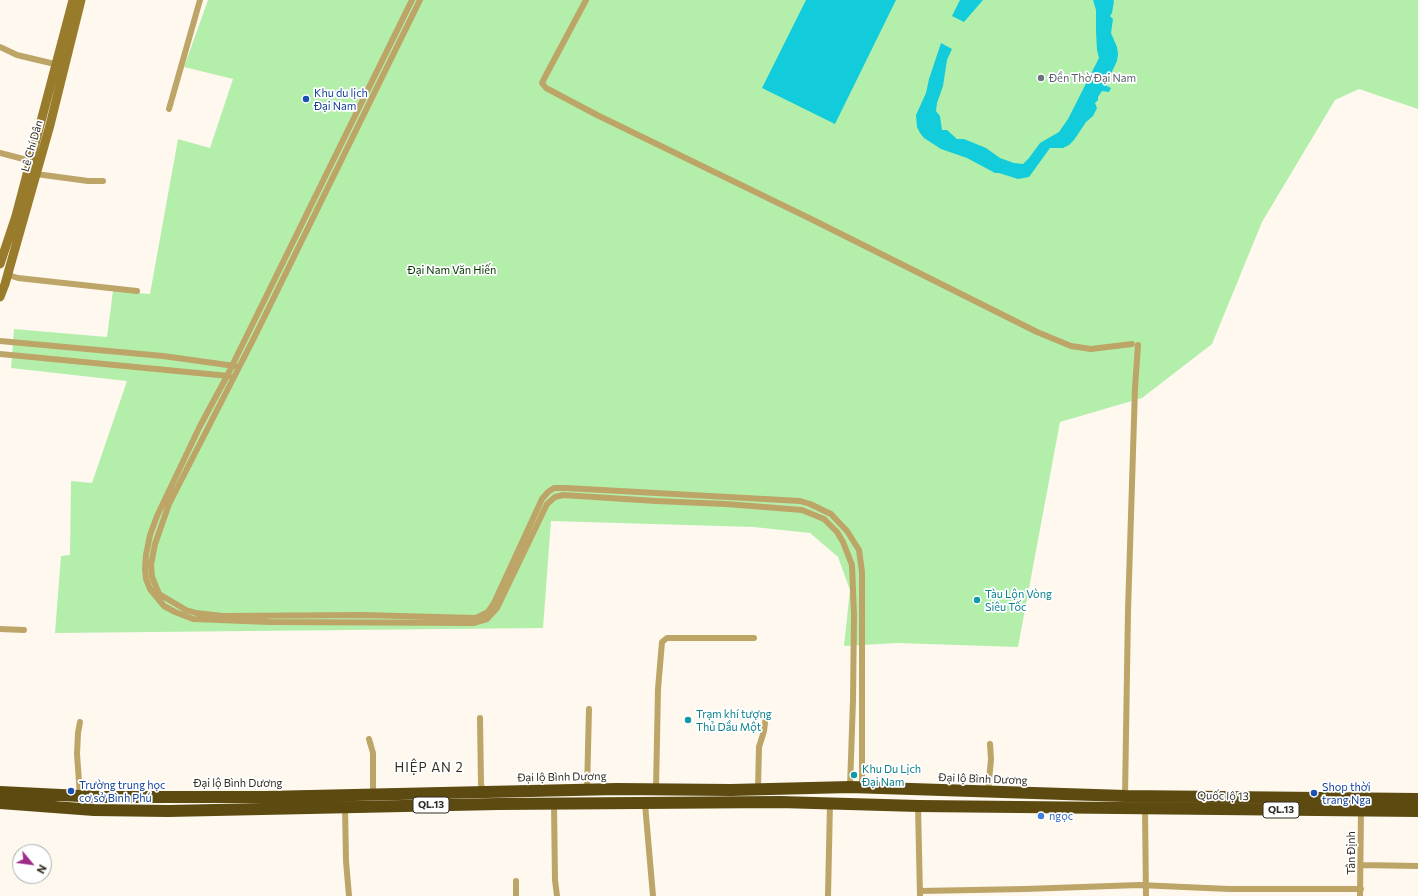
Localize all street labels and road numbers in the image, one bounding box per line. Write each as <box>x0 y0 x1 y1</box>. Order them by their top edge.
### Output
street label: Lê Chí Dân <box>18 119 46 173</box>
street label: Đại lộ Bình Dương <box>517 770 607 784</box>
street label: Đại lộ Bình Dương <box>938 771 1028 787</box>
street label: Đại lộ Bình Dương <box>193 776 283 790</box>
street label: Quốc lộ 13 <box>1197 789 1249 803</box>
road number: QL.13 <box>413 797 449 813</box>
road number: QL.13 <box>1263 802 1299 818</box>
street label: Tân Định <box>1344 831 1358 875</box>

